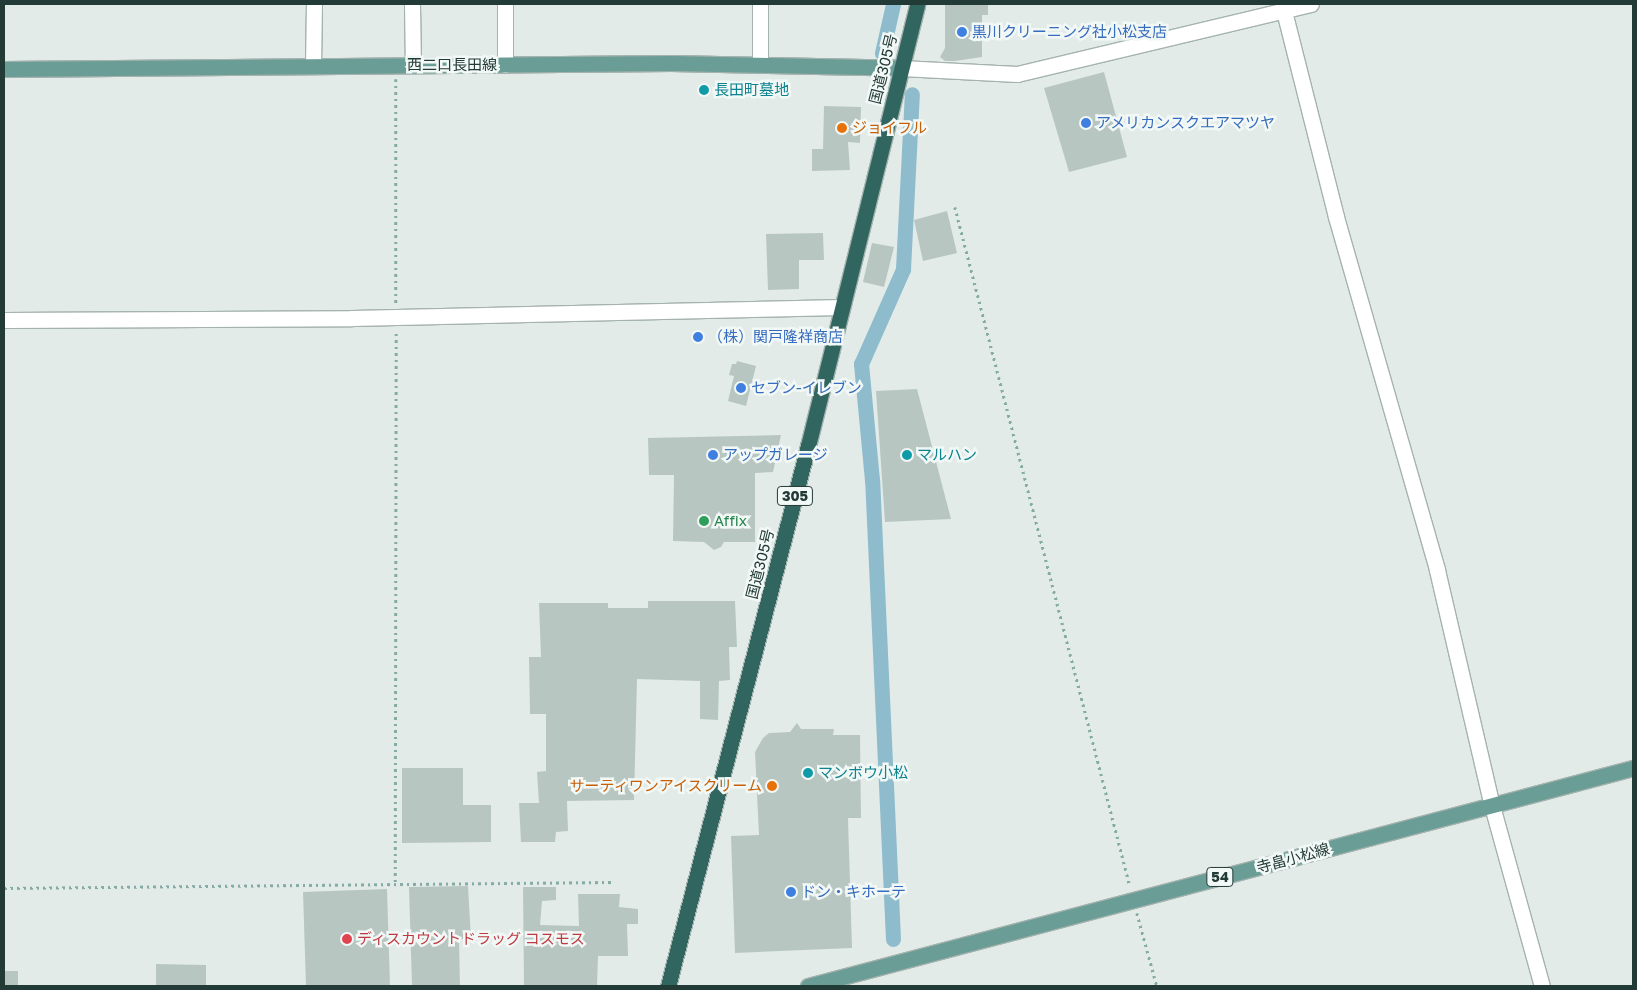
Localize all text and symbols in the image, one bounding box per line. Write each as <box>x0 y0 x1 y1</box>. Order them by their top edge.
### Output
place label: 黒川クリーニング社小松支店 <box>972 23 1167 41</box>
marker: 黒川クリーニング社小松支店 <box>956 26 968 38</box>
street label: 国道305号 <box>866 32 900 106</box>
street label: 西二口長田線 <box>407 56 497 74</box>
place label: 長田町墓地 <box>714 81 789 99</box>
marker: 長田町墓地 <box>698 84 710 96</box>
place label: アメリカンスクエアマツヤ <box>1096 114 1276 132</box>
marker: アメリカンスクエアマツヤ <box>1080 117 1092 129</box>
place label: ジョイフル <box>852 119 927 137</box>
marker: ジョイフル <box>836 122 848 134</box>
place label: （株）関戸隆祥商店 <box>708 328 843 346</box>
marker: （株）関戸隆祥商店 <box>692 331 704 343</box>
place label: セブン-イレブン <box>751 379 862 397</box>
marker: セブン-イレブン <box>735 382 747 394</box>
place label: アップガレージ <box>723 446 828 464</box>
place label: マルハン <box>917 446 977 464</box>
marker: アップガレージ <box>707 449 719 461</box>
marker: マルハン <box>901 449 913 461</box>
road number: 305 <box>776 484 814 508</box>
place label: Affix <box>714 512 747 530</box>
marker: Affix <box>698 515 710 527</box>
street label: 国道305号 <box>743 527 777 601</box>
place label: マンボウ小松 <box>818 764 908 782</box>
marker: マンボウ小松 <box>802 767 814 779</box>
place label: サーティワンアイスクリーム <box>567 777 762 795</box>
marker: サーティワンアイスクリーム <box>766 780 778 792</box>
street label: 寺畠小松線 <box>1254 840 1332 876</box>
road number: 54 <box>1206 866 1234 889</box>
place label: ドン・キホーテ <box>801 883 906 901</box>
marker: ドン・キホーテ <box>785 886 797 898</box>
place label: ディスカウントドラッグ コスモス <box>357 930 586 948</box>
marker: ディスカウントドラッグ コスモス <box>341 933 353 945</box>

